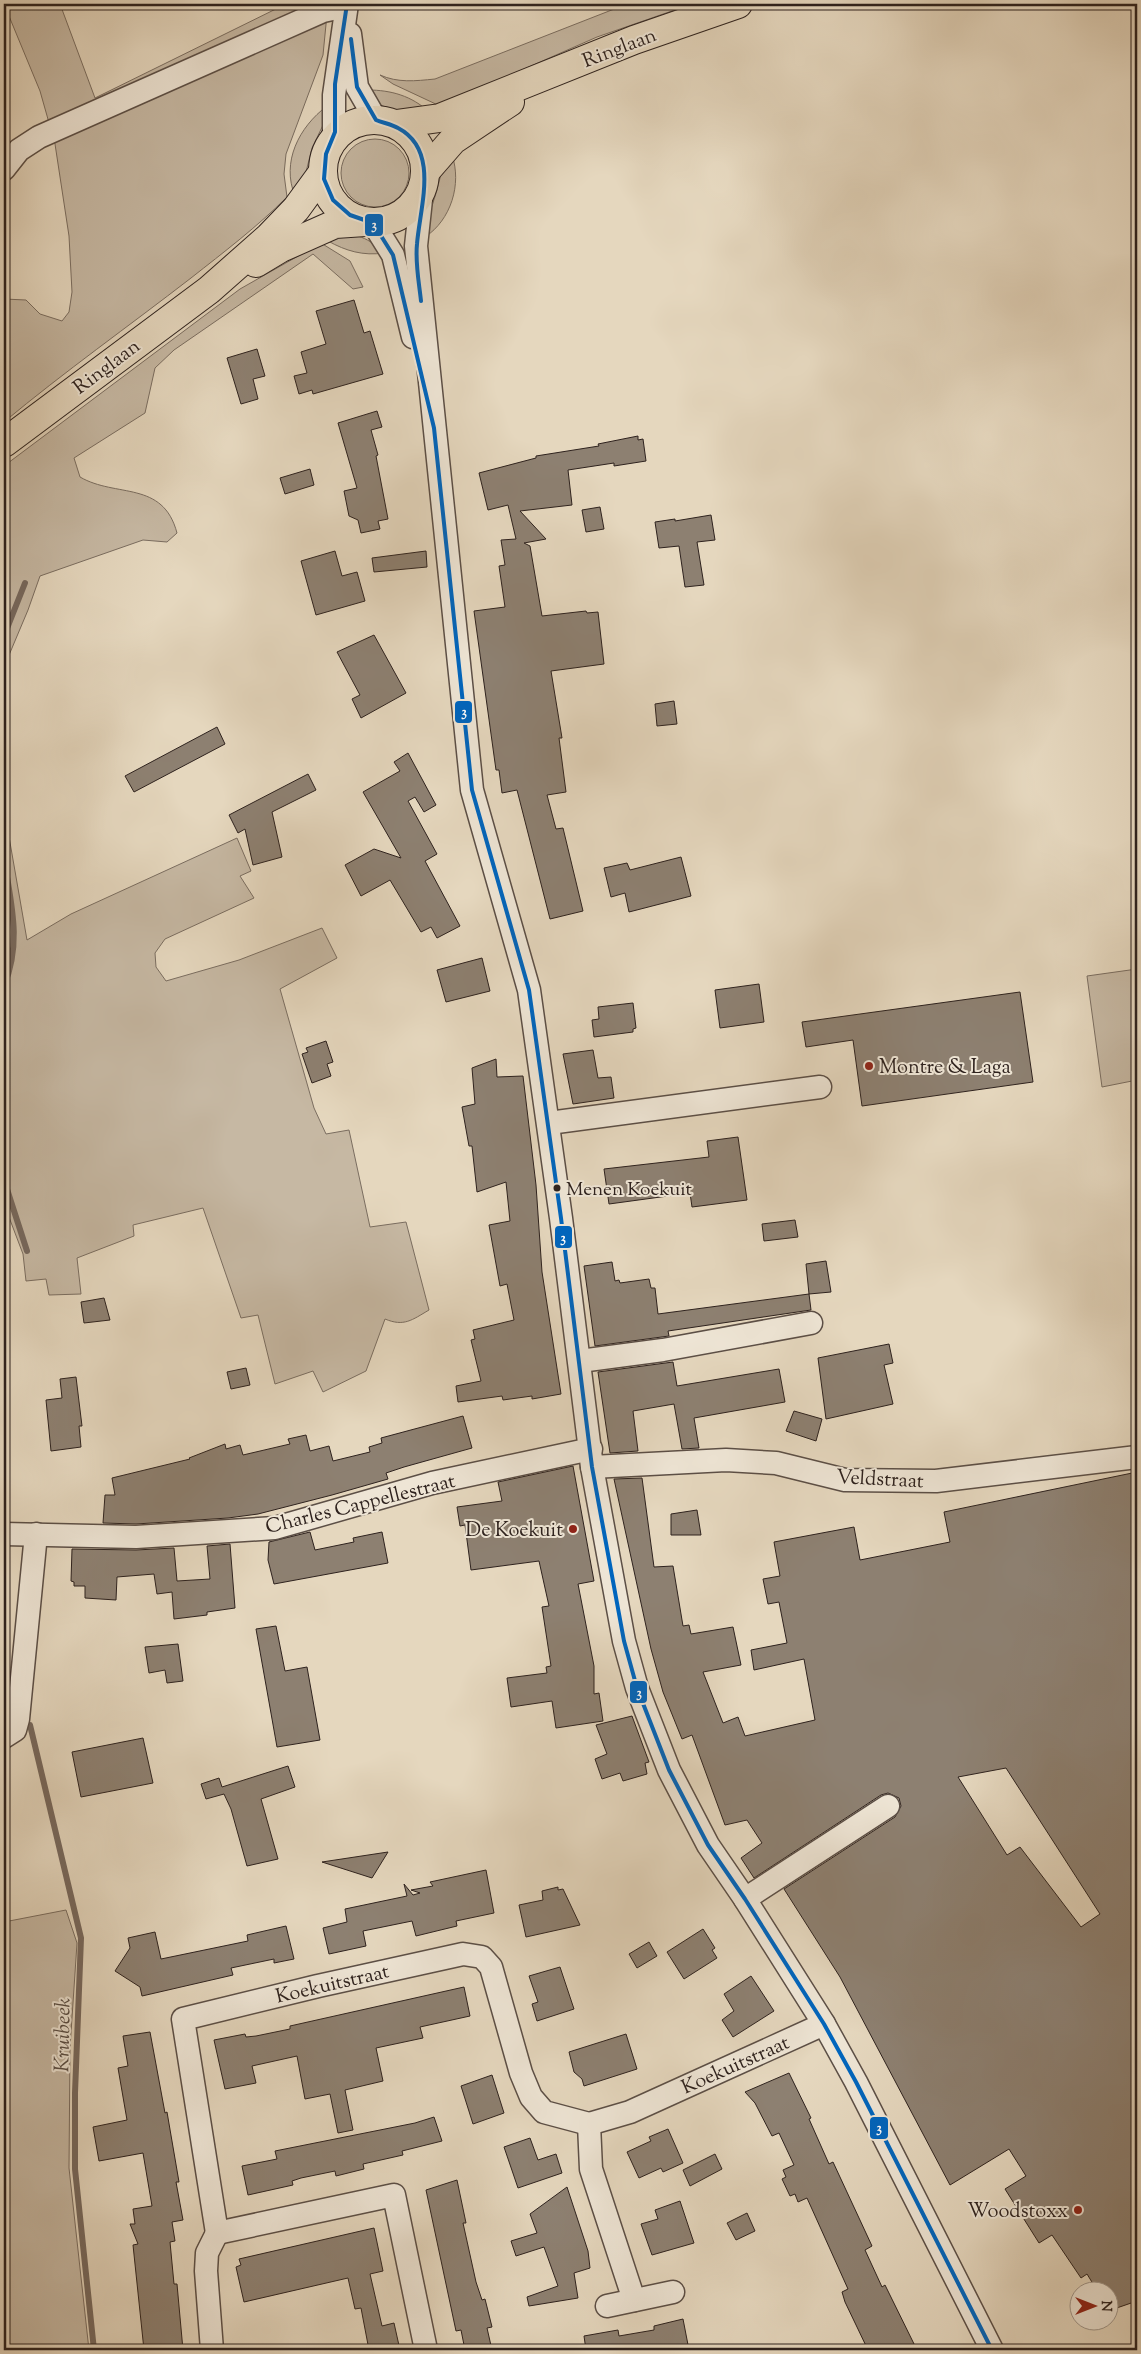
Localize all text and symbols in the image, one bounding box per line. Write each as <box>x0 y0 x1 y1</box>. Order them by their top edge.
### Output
street label: Ringlaan <box>579 22 661 77</box>
line badge: 3 <box>364 213 384 237</box>
text: 3 <box>371 216 377 236</box>
street label: Ringlaan <box>68 333 147 403</box>
line badge: 3 <box>454 700 473 724</box>
text: 3 <box>461 703 467 723</box>
place label: Montre & Laga <box>879 1054 1011 1083</box>
marker: Montre & Laga <box>863 1060 875 1072</box>
place label: Menen Koekuit <box>566 1177 693 1204</box>
marker: Menen Koekuit <box>552 1183 562 1193</box>
line badge: 3 <box>554 1225 573 1249</box>
text: 3 <box>560 1229 566 1249</box>
street label: Veldstraat <box>835 1464 924 1497</box>
street label: Charles Cappellestraat <box>263 1468 459 1543</box>
place label: De Koekuit <box>465 1517 563 1546</box>
marker: De Koekuit <box>567 1523 579 1535</box>
line badge: 3 <box>629 1680 648 1704</box>
text: 3 <box>636 1684 642 1704</box>
street label: Koekuitstraat <box>273 1958 392 2013</box>
water label: Kruibeek <box>48 1997 80 2072</box>
street label: Koekuitstraat <box>677 2029 795 2103</box>
line badge: 3 <box>869 2116 889 2140</box>
text: 3 <box>876 2119 882 2139</box>
place label: Woodstoxx <box>967 2198 1068 2227</box>
marker: Woodstoxx <box>1072 2204 1084 2216</box>
north arrow <box>1068 2282 1118 2332</box>
text: N <box>1095 2300 1115 2312</box>

